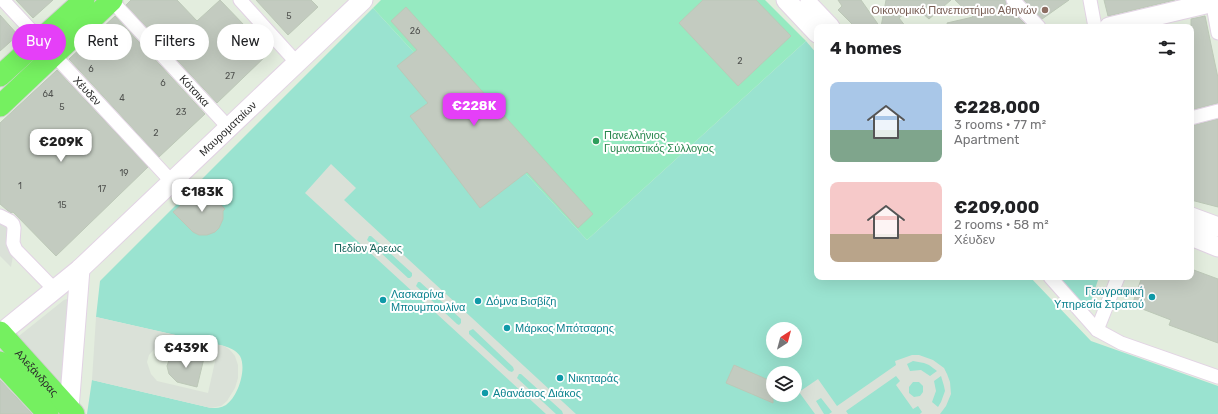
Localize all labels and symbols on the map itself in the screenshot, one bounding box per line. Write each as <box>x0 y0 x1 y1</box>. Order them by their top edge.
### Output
place label: Οικονομικό Πανεπιστήμιο Αθηνών <box>871 4 1037 17</box>
marker: Οικονομικό Πανεπιστήμιο Αθηνών <box>1040 5 1050 15</box>
house number: 5 <box>286 11 292 21</box>
house number: 26 <box>410 26 421 36</box>
house number: 2 <box>737 56 743 66</box>
house number: 6 <box>88 64 94 74</box>
house number: 27 <box>225 71 235 81</box>
street label: Κότσικα <box>177 72 213 110</box>
street label: Χέυδεν <box>71 74 104 108</box>
house number: 6 <box>160 78 166 88</box>
house number: 64 <box>42 89 54 99</box>
house number: 4 <box>119 93 125 103</box>
pin: €228K <box>446 93 502 127</box>
street label: Μαυροματαίων <box>197 98 259 159</box>
house number: 5 <box>59 102 65 112</box>
house number: 23 <box>176 107 186 117</box>
house number: 2 <box>153 128 159 138</box>
pin: €209K <box>33 129 89 163</box>
place label: Πανελλήνιος Γυμναστικός Σύλλογος <box>604 129 714 155</box>
marker: Πανελλήνιος Γυμναστικός Σύλλογος <box>591 136 601 146</box>
house number: 19 <box>119 168 129 178</box>
pin: €183K <box>174 179 230 213</box>
house number: 1 <box>18 181 22 191</box>
house number: 17 <box>98 184 107 194</box>
house number: 15 <box>57 200 67 210</box>
park label: Πεδίον Άρεως <box>334 242 402 255</box>
place label: Γεωγραφική Υπηρεσία Στρατού <box>1054 285 1144 311</box>
place label: Λασκαρίνα Μπουμπουλίνα <box>391 288 466 314</box>
marker: Γεωγραφική Υπηρεσία Στρατού <box>1147 292 1157 302</box>
marker: Λασκαρίνα Μπουμπουλίνα <box>378 295 388 305</box>
place label: Δόμνα Βισβίζη <box>486 295 556 308</box>
marker: Δόμνα Βισβίζη <box>473 296 483 306</box>
place label: Μάρκος Μπότσαρης <box>515 322 614 335</box>
north arrow <box>766 322 802 358</box>
marker: Μάρκος Μπότσαρης <box>502 323 512 333</box>
pin: €439K <box>158 335 214 369</box>
street label: Αλεξάνδρας <box>12 347 61 399</box>
place label: Νικηταράς <box>568 372 618 385</box>
marker: Νικηταράς <box>555 373 565 383</box>
place label: Αθανάσιος Διάκος <box>493 387 581 400</box>
marker: Αθανάσιος Διάκος <box>480 388 490 398</box>

